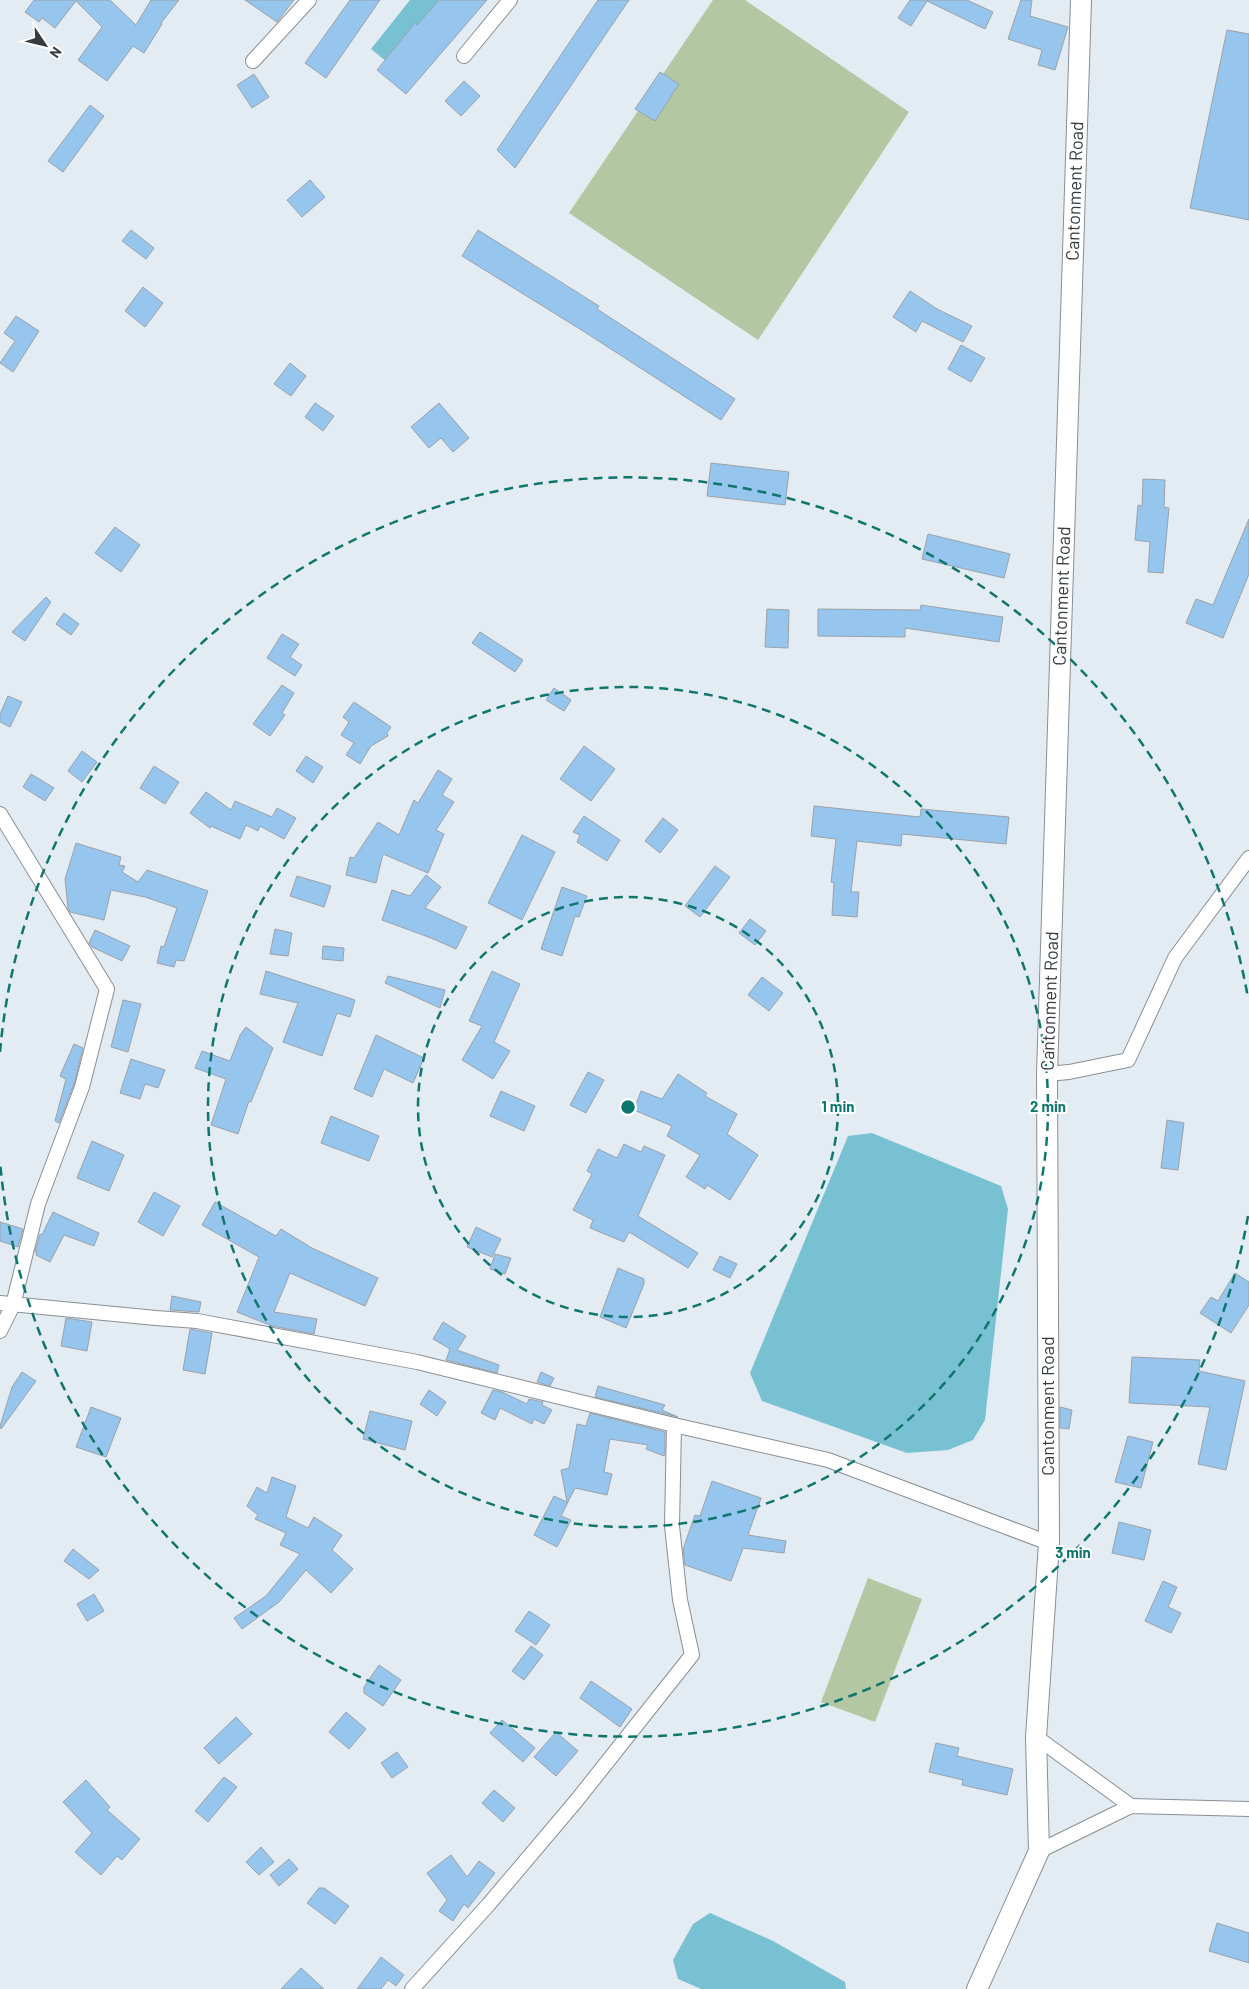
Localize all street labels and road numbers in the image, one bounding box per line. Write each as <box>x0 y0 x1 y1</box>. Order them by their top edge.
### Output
street label: Cantonment Road <box>1061 121 1087 261</box>
street label: Cantonment Road <box>1048 526 1074 666</box>
street label: Cantonment Road <box>1036 931 1062 1071</box>
street label: Cantonment Road <box>1036 1336 1058 1476</box>

